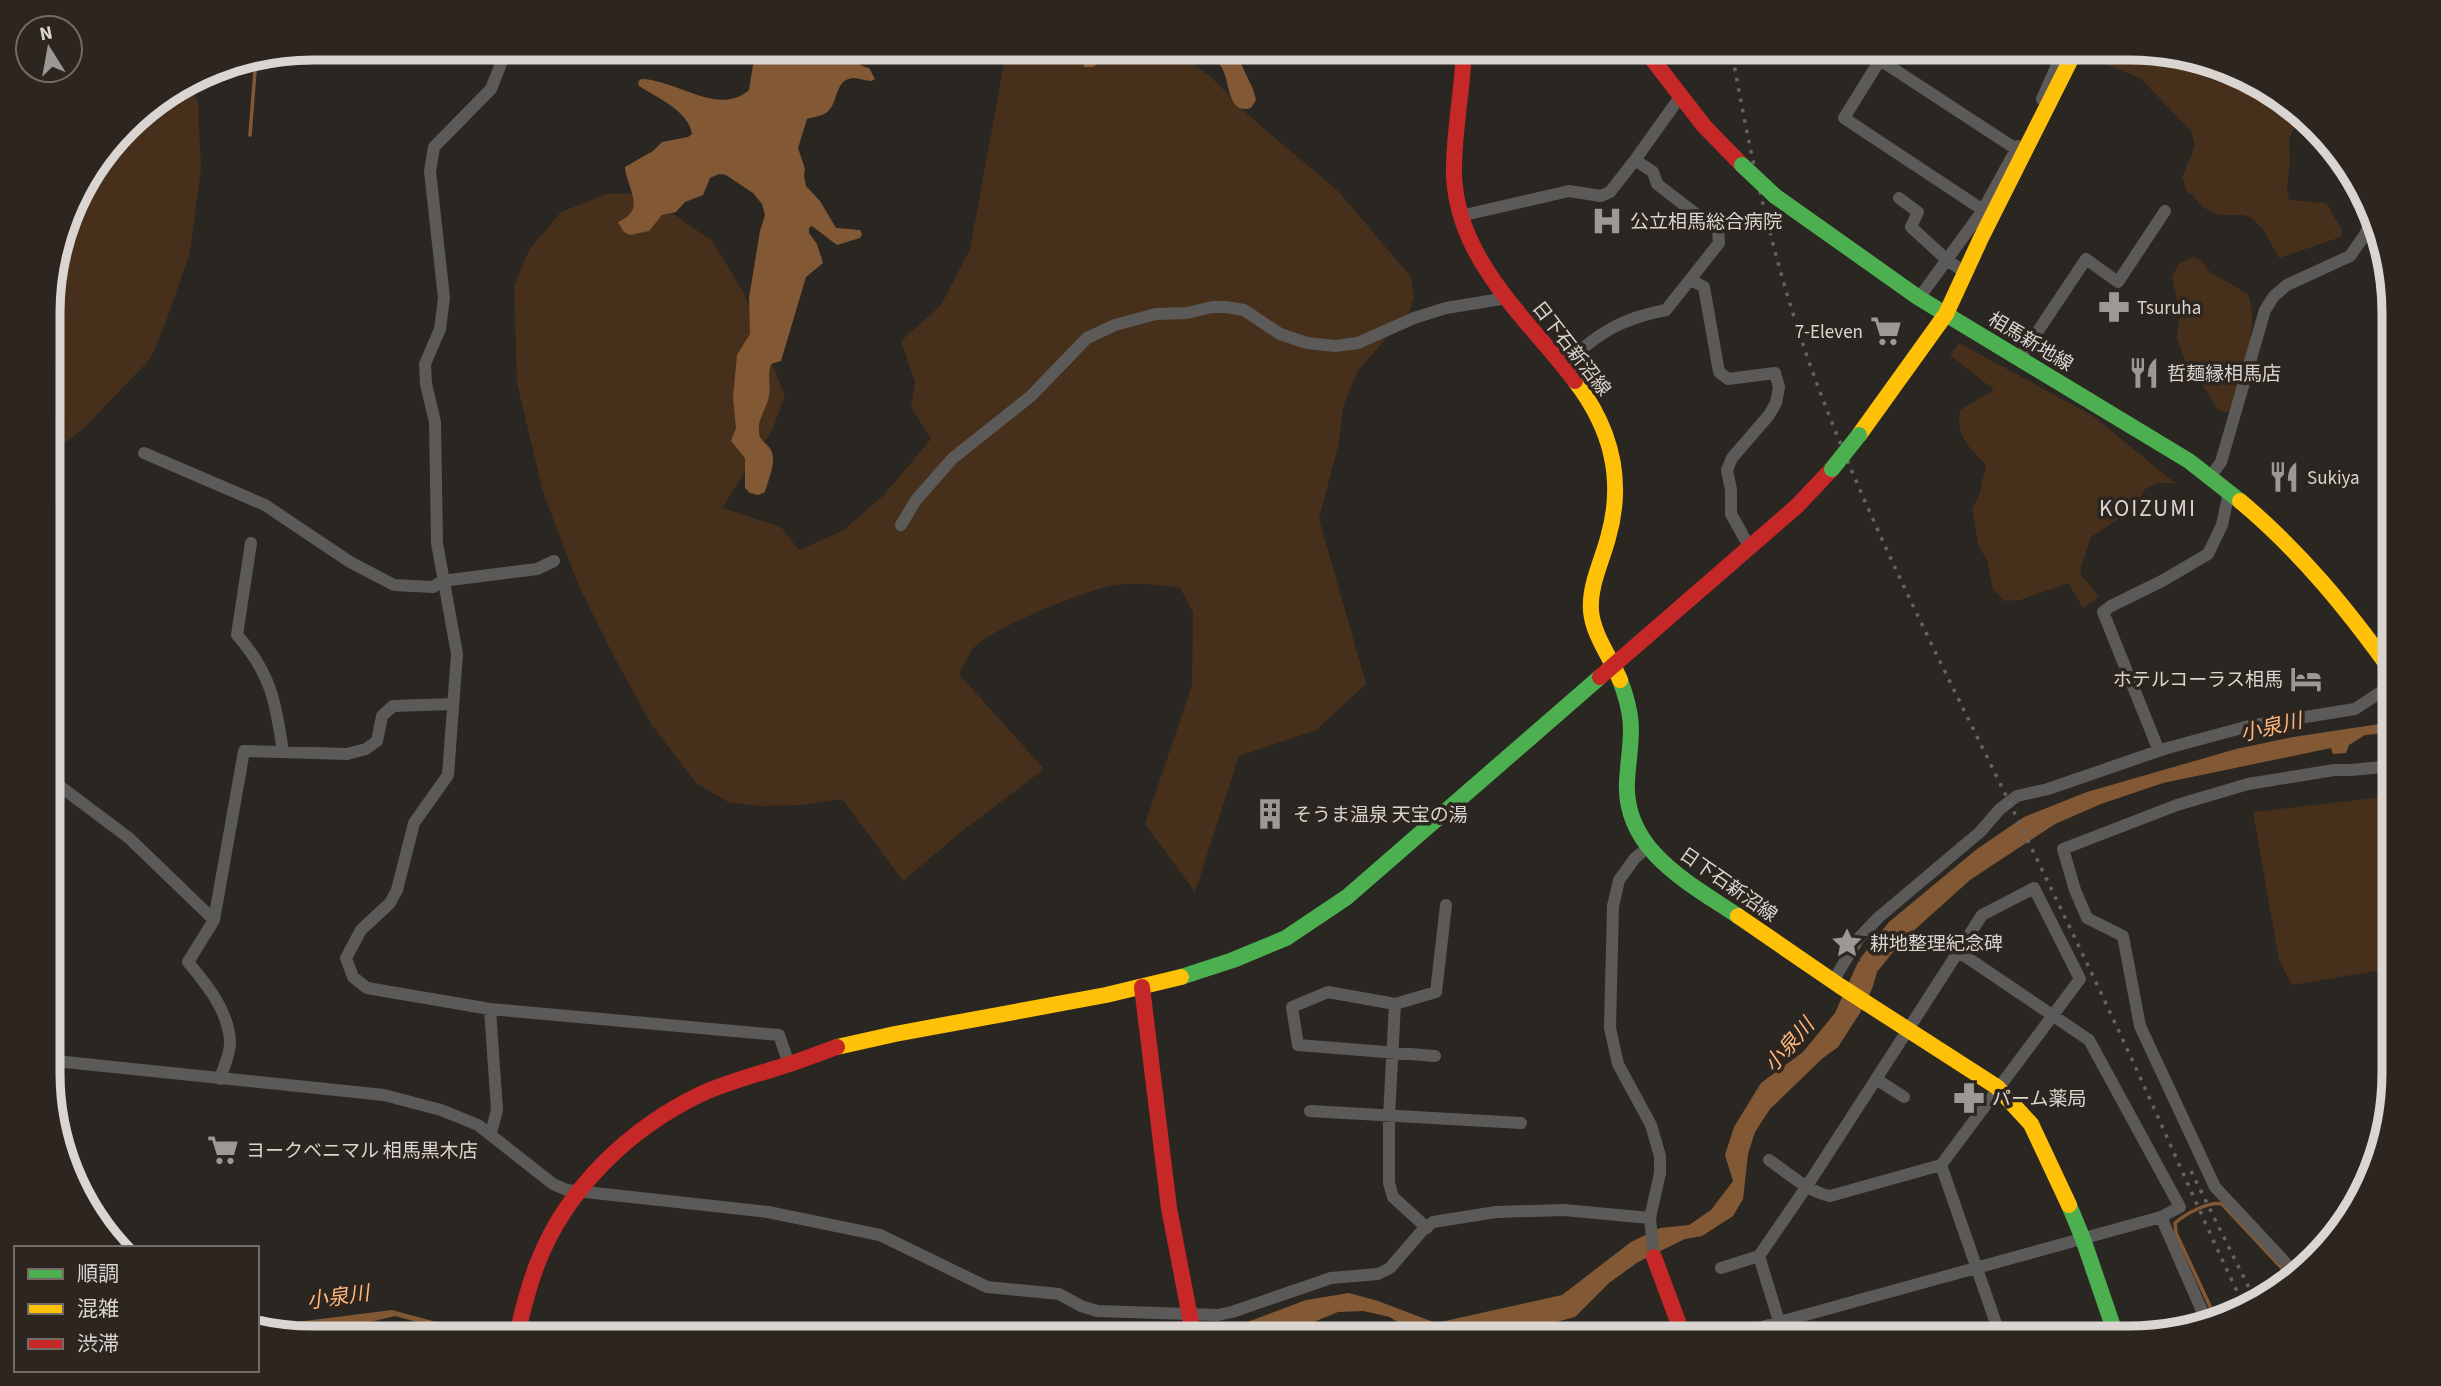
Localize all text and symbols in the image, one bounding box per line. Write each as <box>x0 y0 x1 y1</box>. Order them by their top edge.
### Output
north arrow <box>14 14 84 84</box>
text: N <box>37 19 55 48</box>
hospital icon: 公立相馬総合病院 <box>1590 204 1624 238</box>
place label: 公立相馬総合病院 <box>1630 209 1782 236</box>
pharmacy icon: Tsuruha <box>2097 290 2131 324</box>
place label: Tsuruha <box>2137 295 2201 322</box>
street label: 日下石新沼線 <box>1525 296 1617 402</box>
street label: 相馬新地線 <box>1983 306 2078 378</box>
supermarket icon: 7-Eleven <box>1869 314 1903 348</box>
place label: 7-Eleven <box>1795 319 1863 346</box>
restaurant icon: 哲麺縁相馬店 <box>2127 356 2161 390</box>
place label: 哲麺縁相馬店 <box>2167 361 2281 388</box>
restaurant icon: Sukiya <box>2267 460 2301 494</box>
place label: Sukiya <box>2307 465 2360 492</box>
district label: KOIZUMI <box>2099 492 2197 525</box>
hotel icon: ホテルコーラス相馬 <box>2289 662 2323 696</box>
place label: ホテルコーラス相馬 <box>2113 667 2283 694</box>
water label: 小泉川 <box>2237 705 2307 749</box>
building icon: そうま温泉 天宝の湯 <box>1253 797 1287 831</box>
place label: そうま温泉 天宝の湯 <box>1293 802 1468 829</box>
street label: 日下石新沼線 <box>1674 841 1783 929</box>
place icon: 耕地整理紀念碑 <box>1830 926 1864 960</box>
place label: 耕地整理紀念碑 <box>1870 931 2003 958</box>
water label: 小泉川 <box>1757 1010 1822 1079</box>
pharmacy icon: パーム薬局 <box>1952 1081 1986 1115</box>
place label: パーム薬局 <box>1992 1086 2086 1113</box>
supermarket icon: ヨークベニマル 相馬黒木店 <box>206 1133 240 1167</box>
place label: ヨークベニマル 相馬黒木店 <box>246 1138 478 1165</box>
legend <box>14 1246 259 1372</box>
text: 順調 <box>77 1259 119 1289</box>
water label: 小泉川 <box>305 1277 373 1316</box>
text: 混雑 <box>77 1294 119 1324</box>
text: 渋滞 <box>77 1329 119 1359</box>

